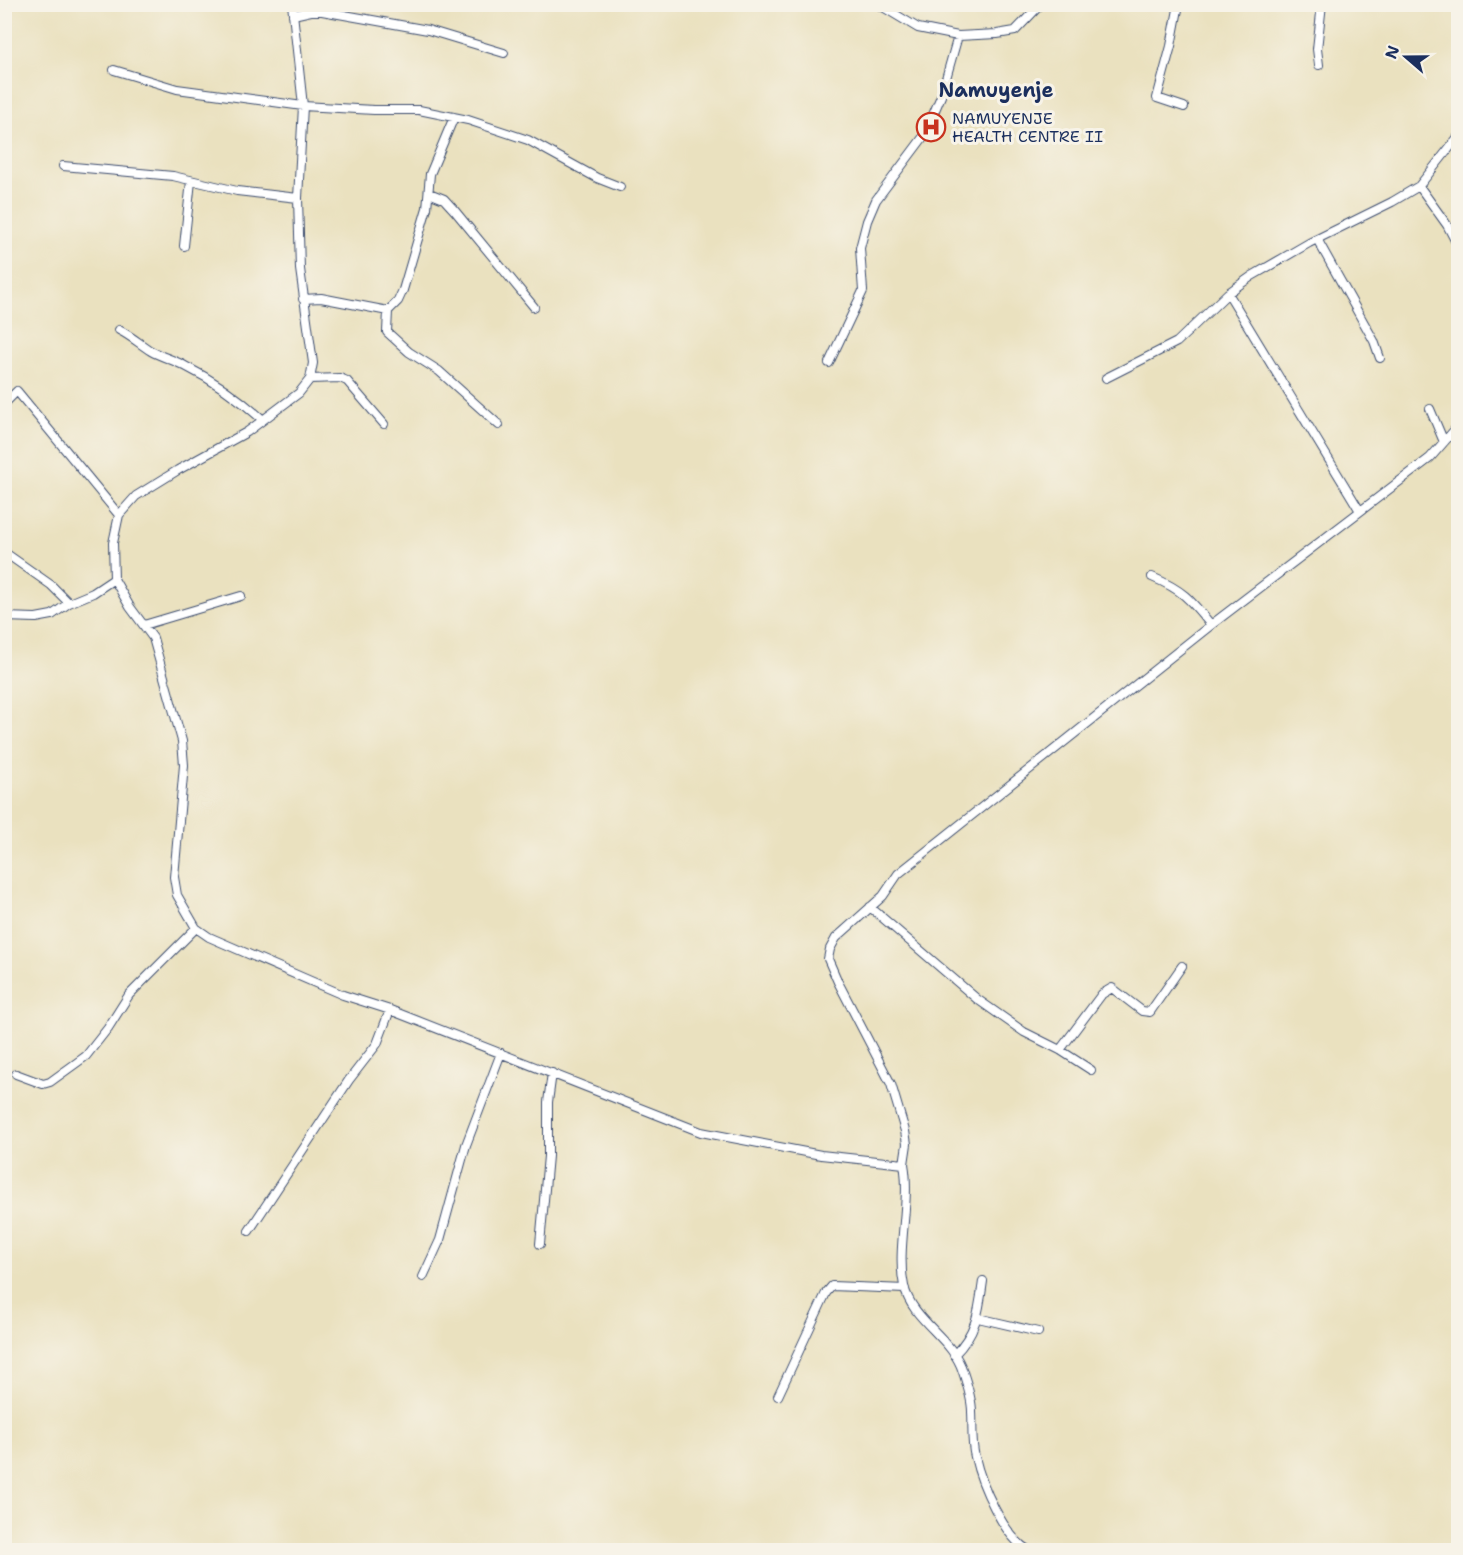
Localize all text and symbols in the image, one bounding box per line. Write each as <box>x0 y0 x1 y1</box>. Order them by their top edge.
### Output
north arrow <box>1376 27 1436 87</box>
text: N <box>1380 42 1404 62</box>
district label: Namuyenje <box>938 77 1054 103</box>
place label: NAMUYENJE HEALTH CENTRE II <box>952 108 1103 147</box>
hospital icon: NAMUYENJE HEALTH CENTRE II <box>915 111 947 143</box>

